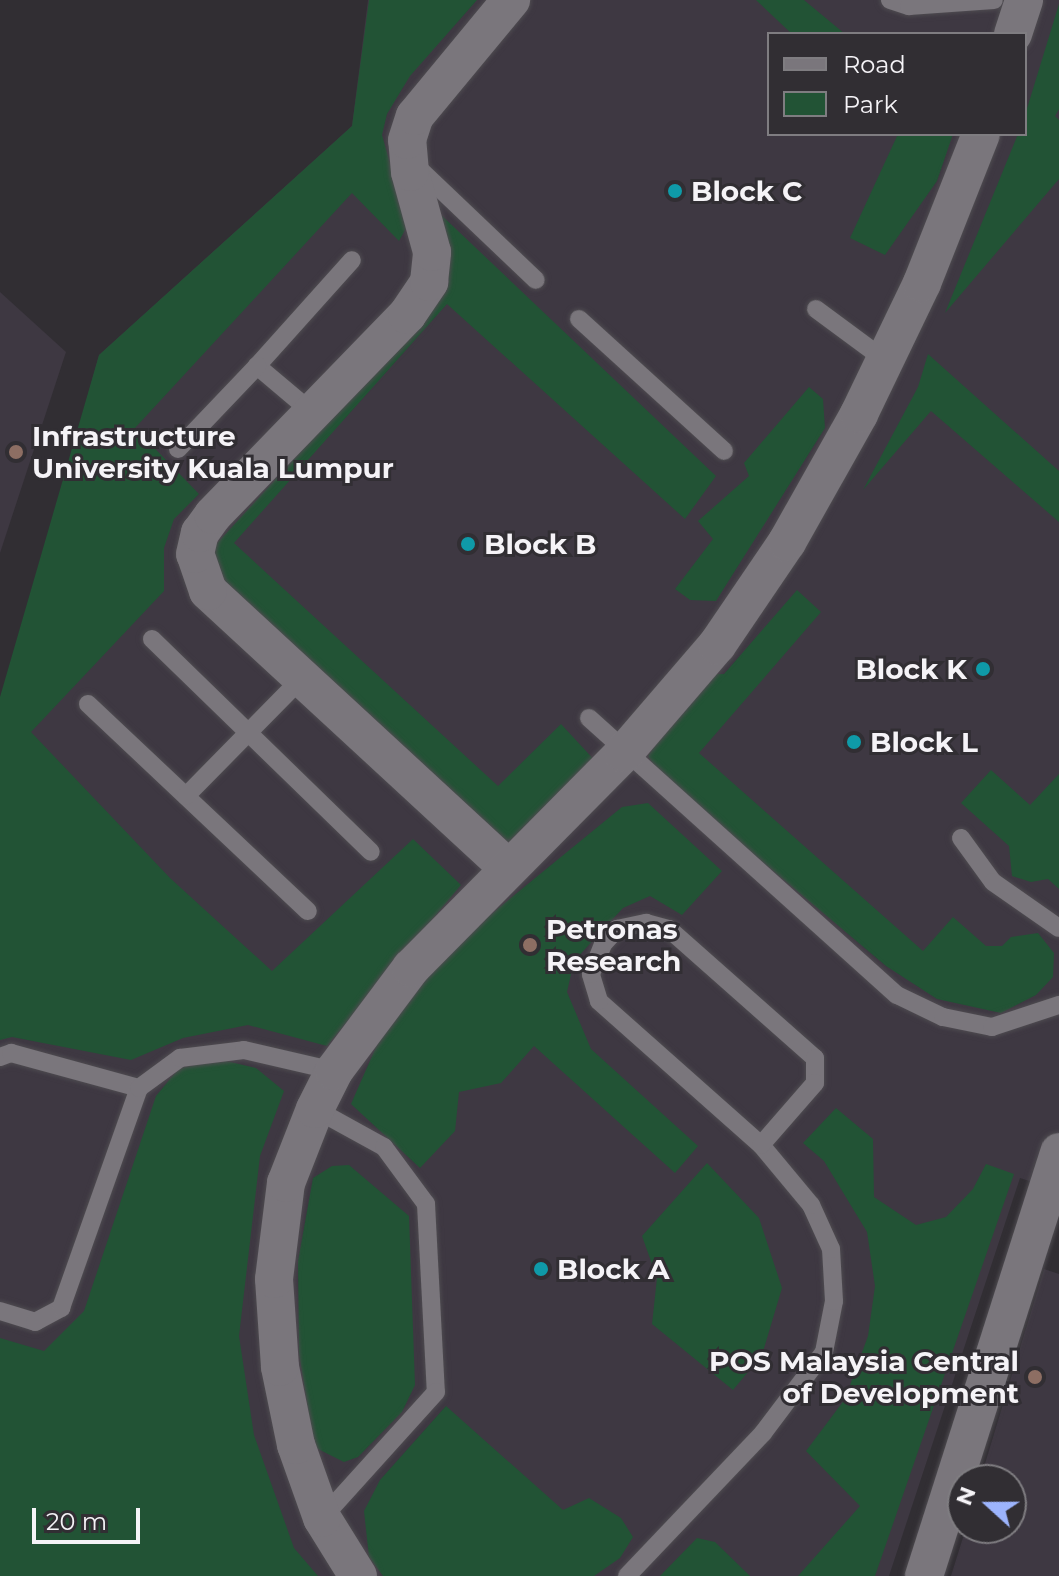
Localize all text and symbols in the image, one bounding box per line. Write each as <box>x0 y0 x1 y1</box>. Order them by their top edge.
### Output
legend <box>767 32 1027 136</box>
text: Road <box>843 50 906 79</box>
text: Park <box>843 90 898 119</box>
place label: Block C <box>691 174 802 208</box>
marker: Block C <box>666 182 684 200</box>
place label: Infrastructure University Kuala Lumpur <box>32 419 394 485</box>
marker: Infrastructure University Kuala Lumpur <box>7 443 25 461</box>
place label: Block B <box>484 527 596 561</box>
marker: Block B <box>459 535 477 553</box>
place label: Block K <box>855 652 967 686</box>
marker: Block K <box>974 660 992 678</box>
place label: Block L <box>870 725 978 759</box>
marker: Block L <box>845 733 863 751</box>
place label: Petronas Research <box>546 912 681 978</box>
marker: Petronas Research <box>521 936 539 954</box>
place label: Block A <box>557 1252 669 1286</box>
marker: Block A <box>532 1260 550 1278</box>
place label: POS Malaysia Central of Development <box>709 1344 1019 1410</box>
marker: POS Malaysia Central of Development <box>1026 1368 1044 1386</box>
north arrow <box>947 1464 1027 1544</box>
text: N <box>950 1483 982 1509</box>
scale bar <box>36 1492 144 1542</box>
text: 20 m <box>46 1507 107 1536</box>

